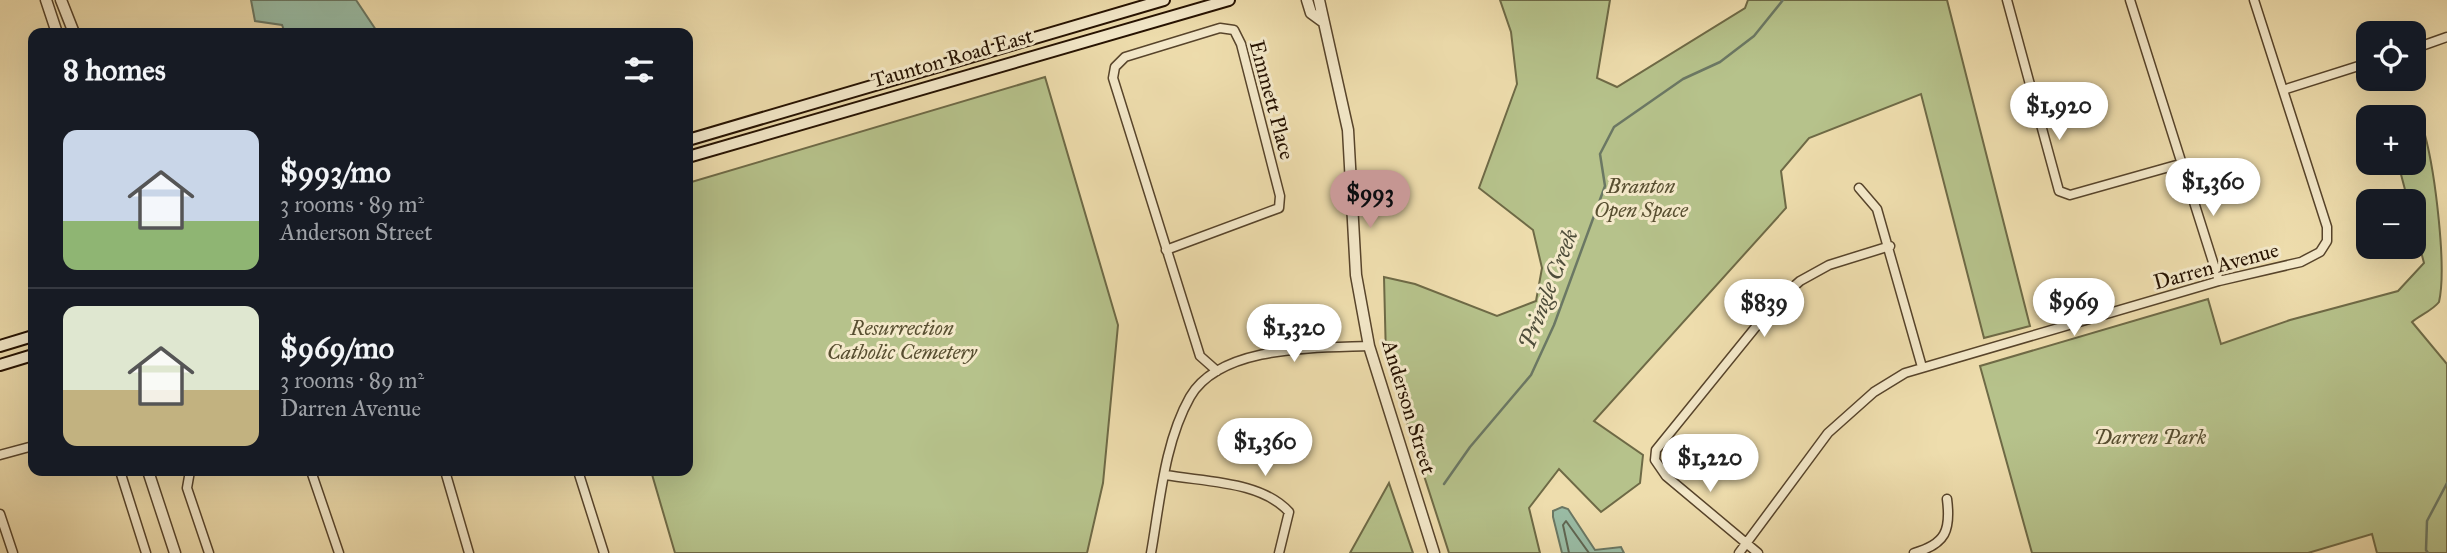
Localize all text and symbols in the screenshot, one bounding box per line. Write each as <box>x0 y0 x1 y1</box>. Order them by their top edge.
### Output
map controls <box>2356 21 2426 259</box>
button: locate <box>2356 21 2426 91</box>
street label: Taunton Road East <box>868 22 1036 93</box>
street label: Emmett Place <box>1244 37 1300 163</box>
icon: filters <box>620 51 658 89</box>
text: 8 homes <box>63 52 166 88</box>
pin: $1,920 <box>2002 82 2116 142</box>
text: $1,920 <box>2026 91 2092 119</box>
button: + <box>2356 105 2426 175</box>
text: $993/mo <box>280 154 391 190</box>
icon: home <box>119 158 203 242</box>
pin: $1,360 <box>2156 158 2270 218</box>
text: $1,360 <box>2181 167 2245 195</box>
pin: $993 <box>1329 170 1411 230</box>
park label: Branton Open Space <box>1594 173 1689 223</box>
text: $993 <box>1346 179 1394 207</box>
button: − <box>2356 189 2426 259</box>
text: 3 rooms · 89 m² <box>280 190 424 218</box>
text: Anderson Street <box>280 218 432 246</box>
water label: Pringle Creek <box>1512 225 1584 353</box>
street label: Darren Avenue <box>2150 237 2282 295</box>
pin: $969 <box>2033 278 2115 338</box>
pin: $839 <box>1723 280 1805 339</box>
text: $969 <box>2049 287 2099 315</box>
text: $839 <box>1740 288 1788 316</box>
pin: $1,320 <box>1237 304 1351 364</box>
text: $1,320 <box>1263 313 1325 341</box>
park label: Resurrection Catholic Cemetery <box>827 315 978 365</box>
text: $969/mo <box>280 330 394 366</box>
icon: home <box>119 334 203 418</box>
street label: Anderson Street <box>1376 336 1442 478</box>
text: 3 rooms · 89 m² <box>280 366 424 394</box>
text: Darren Avenue <box>280 394 421 422</box>
pin: $1,360 <box>1208 419 1322 478</box>
park label: Darren Park <box>2094 424 2207 450</box>
text: $1,360 <box>1233 427 1297 455</box>
pin: $1,220 <box>1653 434 1767 494</box>
text: $1,220 <box>1678 443 1742 471</box>

